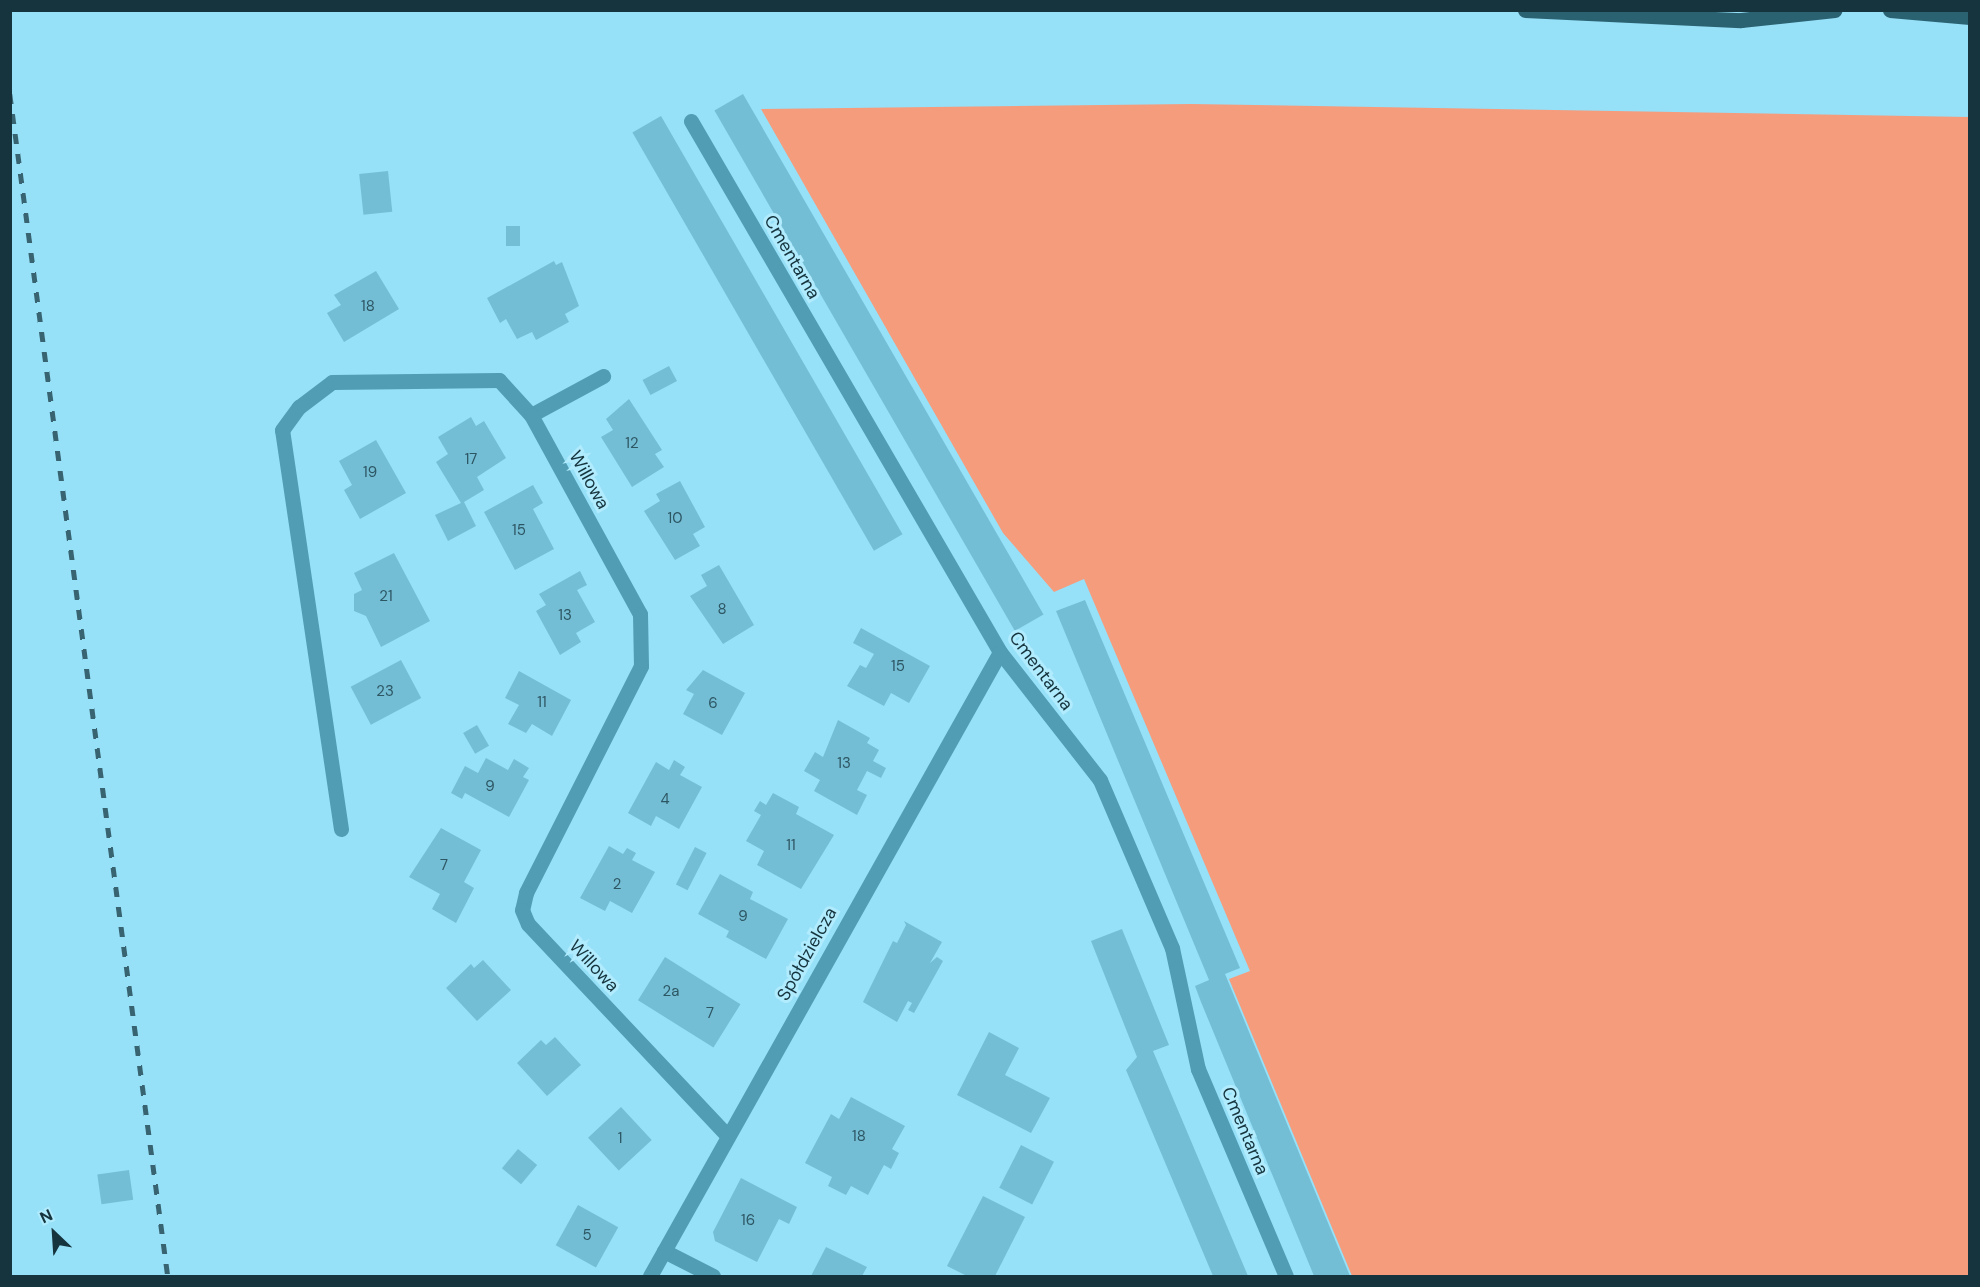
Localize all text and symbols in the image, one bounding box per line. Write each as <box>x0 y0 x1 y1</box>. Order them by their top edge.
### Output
street label: Cmentarna <box>759 211 825 303</box>
house number: 18 <box>361 298 375 316</box>
house number: 12 <box>625 435 639 453</box>
street label: Willowa <box>564 447 614 513</box>
house number: 17 <box>465 451 477 469</box>
house number: 19 <box>363 464 377 482</box>
house number: 10 <box>668 510 682 528</box>
house number: 15 <box>512 522 526 540</box>
house number: 21 <box>379 588 393 606</box>
house number: 8 <box>717 601 727 619</box>
house number: 13 <box>558 607 572 625</box>
street label: Cmentarna <box>1004 627 1078 715</box>
house number: 15 <box>891 658 905 676</box>
house number: 23 <box>376 683 394 701</box>
house number: 11 <box>537 694 547 712</box>
house number: 6 <box>708 695 718 713</box>
house number: 13 <box>837 755 851 773</box>
house number: 9 <box>485 778 495 796</box>
house number: 4 <box>660 791 670 809</box>
house number: 11 <box>786 837 796 855</box>
house number: 7 <box>440 857 448 875</box>
house number: 2 <box>613 876 621 894</box>
street label: Spółdzielcza <box>773 904 841 1004</box>
house number: 9 <box>738 908 748 926</box>
street label: Willowa <box>565 935 623 997</box>
house number: 2a <box>663 983 679 1001</box>
house number: 7 <box>706 1005 714 1023</box>
street label: Cmentarna <box>1217 1084 1273 1178</box>
house number: 18 <box>852 1128 866 1146</box>
house number: 1 <box>618 1130 622 1148</box>
north arrow <box>24 1203 84 1263</box>
text: N <box>36 1204 56 1228</box>
house number: 16 <box>741 1212 755 1230</box>
house number: 5 <box>582 1227 592 1245</box>

